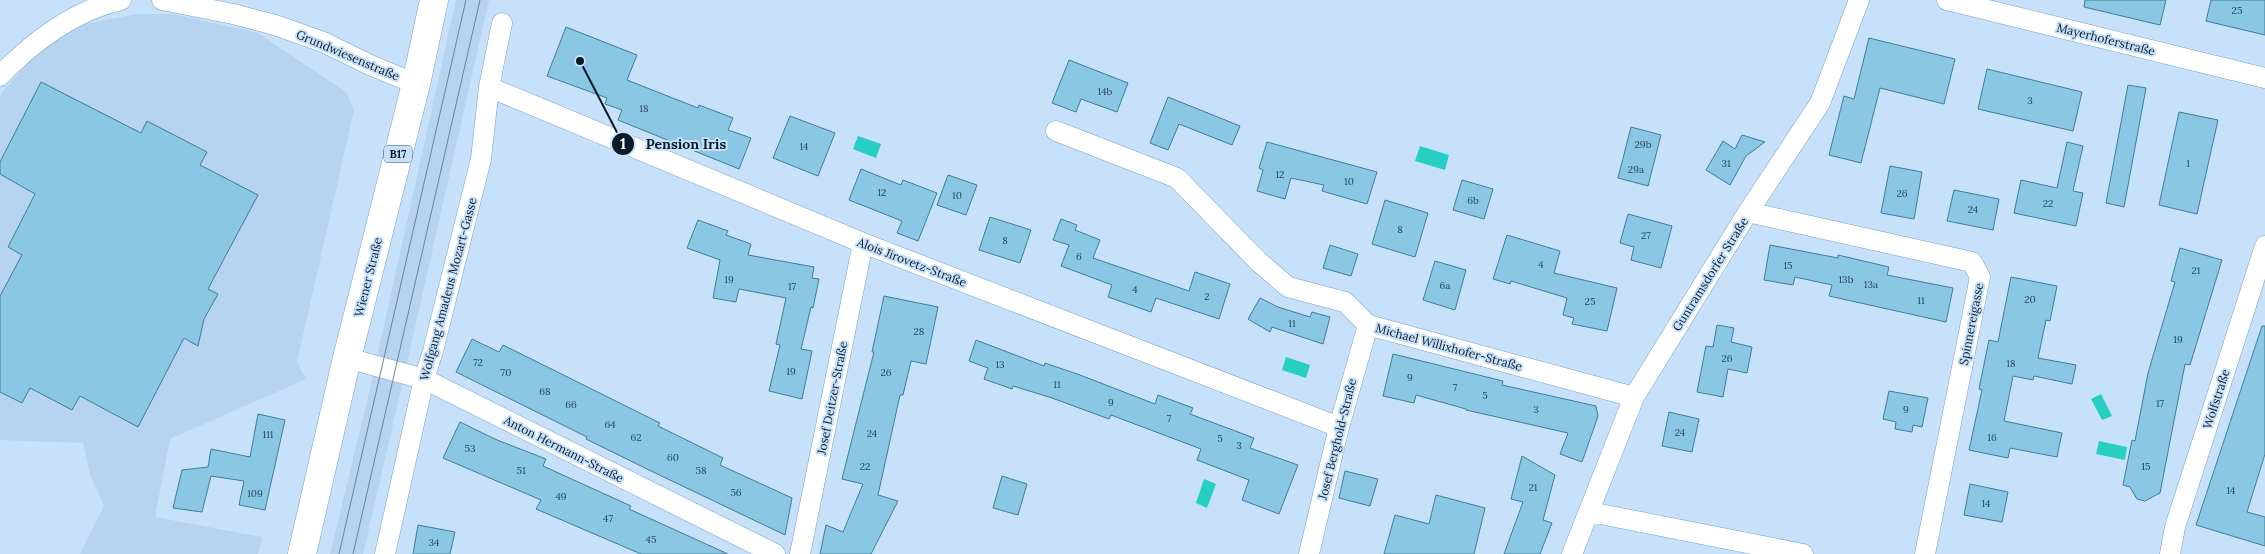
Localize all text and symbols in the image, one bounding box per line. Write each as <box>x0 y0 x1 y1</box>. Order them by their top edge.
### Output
house number: 25 <box>2232 4 2242 17</box>
street label: Mayerhoferstraße <box>2055 20 2157 59</box>
street label: Grundwiesenstraße <box>294 26 402 84</box>
house number: 14b <box>1098 85 1113 98</box>
house number: 3 <box>2027 94 2033 107</box>
house number: 18 <box>639 102 649 115</box>
callout: Pension Iris <box>611 129 736 158</box>
text: 1 <box>620 134 626 153</box>
text: Pension Iris <box>646 135 726 153</box>
house number: 29b <box>1635 138 1652 151</box>
house number: 14 <box>799 140 809 153</box>
road number: B17 <box>384 146 412 162</box>
house number: 31 <box>1721 157 1731 170</box>
house number: 1 <box>2186 157 2190 170</box>
house number: 29a <box>1628 163 1644 176</box>
house number: 12 <box>1275 168 1285 181</box>
house number: 10 <box>1344 175 1354 188</box>
house number: 12 <box>877 186 887 199</box>
house number: 26 <box>1896 187 1908 200</box>
house number: 10 <box>952 189 962 202</box>
house number: 6b <box>1467 194 1479 207</box>
street label: Wolfgang Amadeus Mozart-Gasse <box>416 195 480 382</box>
house number: 22 <box>2043 197 2053 210</box>
house number: 24 <box>1968 203 1979 216</box>
street label: Guntramsdorfer Straße <box>1669 214 1751 334</box>
house number: 8 <box>1397 223 1403 236</box>
house number: 27 <box>1641 229 1651 242</box>
street label: Alois Jirovetz-Straße <box>854 234 969 290</box>
house number: 8 <box>1002 234 1008 247</box>
street label: Wiener Straße <box>351 235 385 318</box>
house number: 6 <box>1076 250 1082 263</box>
house number: 4 <box>1538 258 1544 271</box>
house number: 15 <box>1783 259 1793 272</box>
house number: 21 <box>2191 264 2201 277</box>
house number: 19 <box>724 273 734 286</box>
house number: 13b <box>1838 273 1854 286</box>
house number: 13a <box>1864 278 1878 291</box>
house number: 6a <box>1440 279 1450 292</box>
house number: 17 <box>788 280 797 293</box>
street label: Spinnereigasse <box>1956 281 1986 367</box>
house number: 4 <box>1132 283 1138 296</box>
house number: 2 <box>1204 290 1210 303</box>
house number: 20 <box>2024 293 2036 306</box>
house number: 11 <box>1917 294 1925 307</box>
house number: 25 <box>1585 295 1595 308</box>
house number: 11 <box>1288 317 1296 330</box>
street label: Michael Willixhofer-Straße <box>1374 320 1524 374</box>
house number: 28 <box>914 325 925 338</box>
house number: 19 <box>2173 333 2183 346</box>
street label: Josef Deitzer-Straße <box>813 340 850 457</box>
house number: 26 <box>1721 352 1733 365</box>
house number: 72 <box>473 356 483 369</box>
house number: 18 <box>2006 357 2016 370</box>
house number: 13 <box>995 358 1005 371</box>
house number: 19 <box>786 365 796 378</box>
house number: 70 <box>501 366 511 379</box>
house number: 26 <box>880 366 892 379</box>
street label: Wolfstraße <box>2199 367 2233 431</box>
house number: 9 <box>1407 371 1413 384</box>
street label: Josef Berghold-Straße <box>1314 376 1359 502</box>
house number: 11 <box>1053 378 1061 391</box>
house number: 7 <box>1453 381 1458 394</box>
house number: 68 <box>539 385 551 398</box>
house number: 5 <box>1482 389 1488 402</box>
house number: 9 <box>1108 396 1114 409</box>
house number: 17 <box>2156 397 2165 410</box>
house number: 66 <box>565 398 577 411</box>
house number: 3 <box>1533 403 1539 416</box>
house number: 9 <box>1903 403 1909 416</box>
street label: Anton Hermann-Straße <box>501 412 627 486</box>
house number: 7 <box>1167 412 1172 425</box>
house number: 64 <box>604 418 616 431</box>
house number: 24 <box>1675 426 1686 439</box>
house number: 24 <box>867 427 878 440</box>
house number: 111 <box>263 428 274 441</box>
house number: 62 <box>630 431 642 444</box>
house number: 16 <box>1987 431 1997 444</box>
house number: 5 <box>1217 432 1223 445</box>
house number: 3 <box>1236 439 1242 452</box>
house number: 53 <box>464 442 476 455</box>
house number: 60 <box>667 451 679 464</box>
house number: 22 <box>860 460 870 473</box>
house number: 15 <box>2141 460 2151 473</box>
house number: 51 <box>516 464 526 477</box>
house number: 58 <box>695 464 707 477</box>
house number: 21 <box>1528 481 1538 494</box>
house number: 14 <box>2226 484 2236 497</box>
house number: 56 <box>730 486 742 499</box>
house number: 109 <box>247 487 263 500</box>
house number: 49 <box>555 490 567 503</box>
house number: 14 <box>1981 497 1991 510</box>
house number: 47 <box>603 512 613 525</box>
house number: 45 <box>646 533 656 546</box>
house number: 34 <box>429 536 440 549</box>

